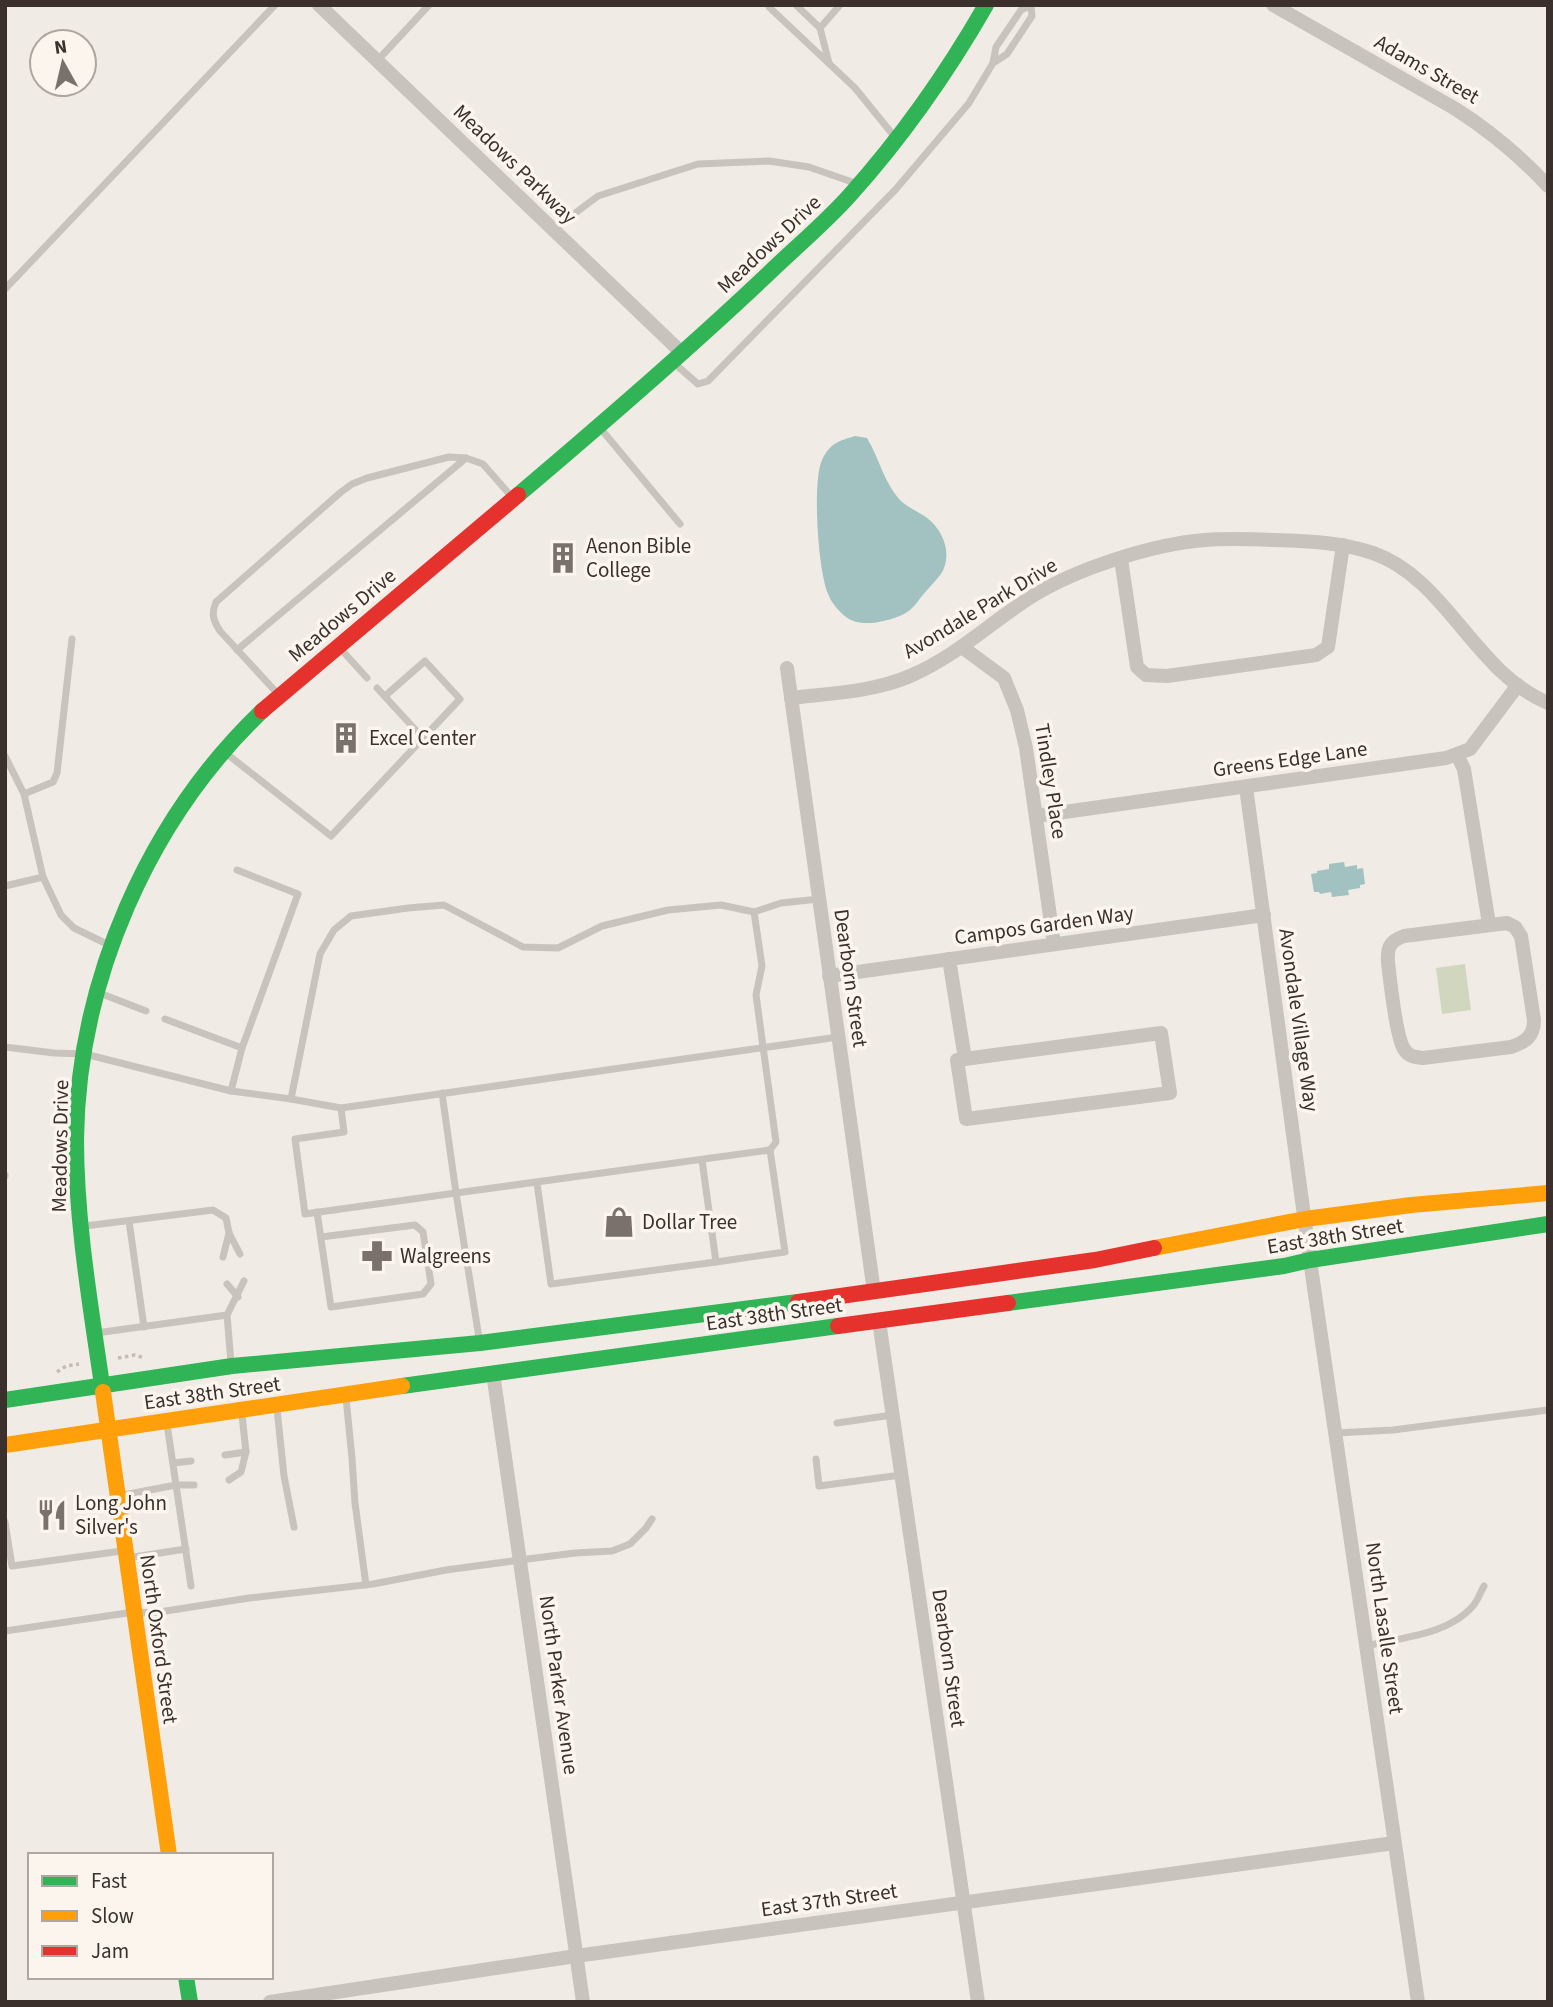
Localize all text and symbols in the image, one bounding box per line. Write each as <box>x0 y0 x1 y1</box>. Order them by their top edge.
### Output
street label: Adams Street <box>1369 27 1485 111</box>
north arrow <box>28 28 98 98</box>
text: N <box>53 33 69 62</box>
street label: Meadows Parkway <box>446 97 584 231</box>
street label: Meadows Drive <box>710 188 828 300</box>
place label: Aenon Bible College <box>586 531 691 585</box>
building icon: Aenon Bible College <box>546 541 580 575</box>
street label: Avondale Park Drive <box>897 550 1063 666</box>
street label: Meadows Drive <box>282 561 402 669</box>
building icon: Excel Center <box>329 721 363 755</box>
street label: Tindley Place <box>1027 721 1075 841</box>
place label: Excel Center <box>369 723 477 753</box>
street label: Greens Edge Lane <box>1211 733 1369 785</box>
street label: Campos Garden Way <box>952 898 1136 952</box>
street label: Dearborn Street <box>826 907 876 1049</box>
street label: Avondale Village Way <box>1271 926 1327 1114</box>
street label: Meadows Drive <box>44 1079 76 1213</box>
shop icon: Dollar Tree <box>602 1205 636 1239</box>
place label: Dollar Tree <box>642 1207 737 1237</box>
street label: East 38th Street <box>1265 1210 1405 1262</box>
pharmacy icon: Walgreens <box>360 1239 394 1273</box>
place label: Walgreens <box>400 1241 491 1271</box>
street label: East 38th Street <box>704 1290 844 1338</box>
street label: East 38th Street <box>142 1369 282 1417</box>
place label: Long John Silver's <box>75 1488 167 1542</box>
restaurant icon: Long John Silver's <box>35 1498 69 1532</box>
street label: North Lasalle Street <box>1358 1540 1412 1716</box>
street label: North Oxford Street <box>132 1552 186 1726</box>
street label: Dearborn Street <box>924 1587 974 1729</box>
street label: North Parker Avenue <box>532 1594 586 1776</box>
legend <box>28 1853 273 1979</box>
text: Fast <box>91 1866 127 1896</box>
street label: East 37th Street <box>759 1876 899 1924</box>
text: Slow <box>91 1901 134 1931</box>
text: Jam <box>91 1936 129 1966</box>

